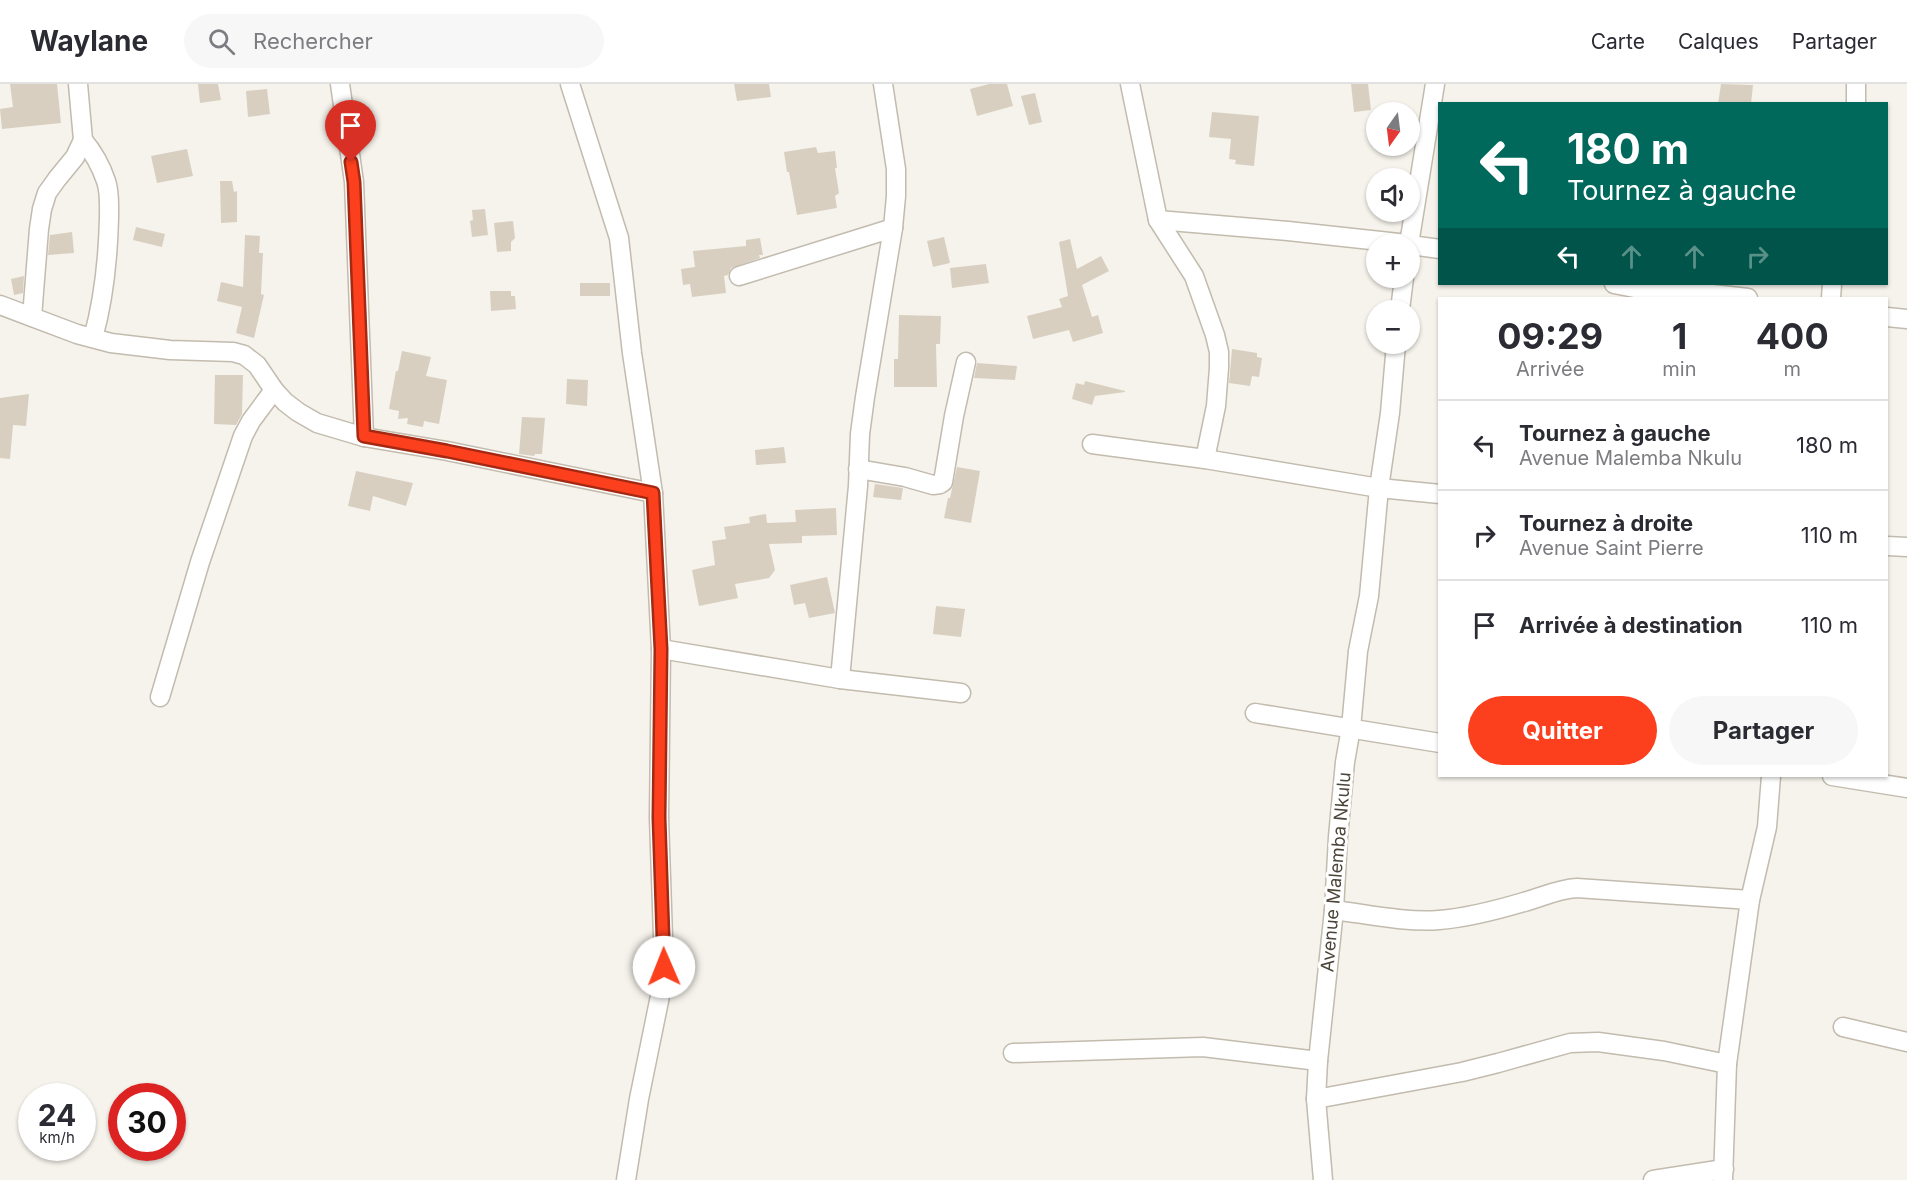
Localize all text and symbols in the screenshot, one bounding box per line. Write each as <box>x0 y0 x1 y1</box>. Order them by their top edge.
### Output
search box <box>184 14 604 68</box>
text: Waylane <box>30 24 148 58</box>
icon: search <box>205 25 238 58</box>
text: Rechercher <box>253 28 373 54</box>
text: Carte <box>1591 29 1645 54</box>
text: Calques <box>1678 29 1759 54</box>
text: Partager <box>1792 29 1877 54</box>
pin <box>325 100 376 162</box>
north arrow <box>1366 102 1420 156</box>
map controls <box>1366 102 1420 354</box>
icon: arrive <box>334 109 367 142</box>
text: 180 m <box>1567 123 1689 174</box>
icon: left <box>1468 126 1546 204</box>
button: sound <box>1366 168 1420 222</box>
text: Tournez à gauche <box>1567 174 1796 207</box>
button: + <box>1366 234 1420 288</box>
icon: left <box>1552 240 1585 273</box>
icon: ahead <box>1615 240 1648 273</box>
icon: ahead <box>1678 240 1711 273</box>
icon: right <box>1741 240 1774 273</box>
button: − <box>1366 300 1420 354</box>
text: 09:29 <box>1497 314 1603 358</box>
text: 1 <box>1672 314 1687 358</box>
text: 400 <box>1756 314 1829 358</box>
text: Arrivée <box>1516 357 1584 381</box>
text: min <box>1662 357 1696 381</box>
text: m <box>1783 357 1801 381</box>
text: Tournez à gauche <box>1519 420 1711 446</box>
icon: left <box>1468 429 1501 462</box>
text: 180 m <box>1796 432 1858 458</box>
text: Avenue Malemba Nkulu <box>1519 446 1742 470</box>
text: Tournez à droite <box>1519 510 1693 536</box>
icon: right <box>1468 519 1501 552</box>
text: 110 m <box>1801 522 1858 548</box>
text: Avenue Saint Pierre <box>1519 536 1704 560</box>
icon: arrive <box>1468 609 1501 642</box>
text: Arrivée à destination <box>1519 612 1743 638</box>
text: 110 m <box>1801 612 1858 638</box>
button: Quitter <box>1468 696 1657 765</box>
button: Partager <box>1669 696 1858 765</box>
street label: Avenue Malemba Nkulu <box>1316 771 1355 973</box>
position arrow <box>632 935 696 999</box>
speed limit sign: 30 <box>108 1083 186 1161</box>
text: 24 <box>38 1097 76 1133</box>
text: km/h <box>39 1128 75 1147</box>

